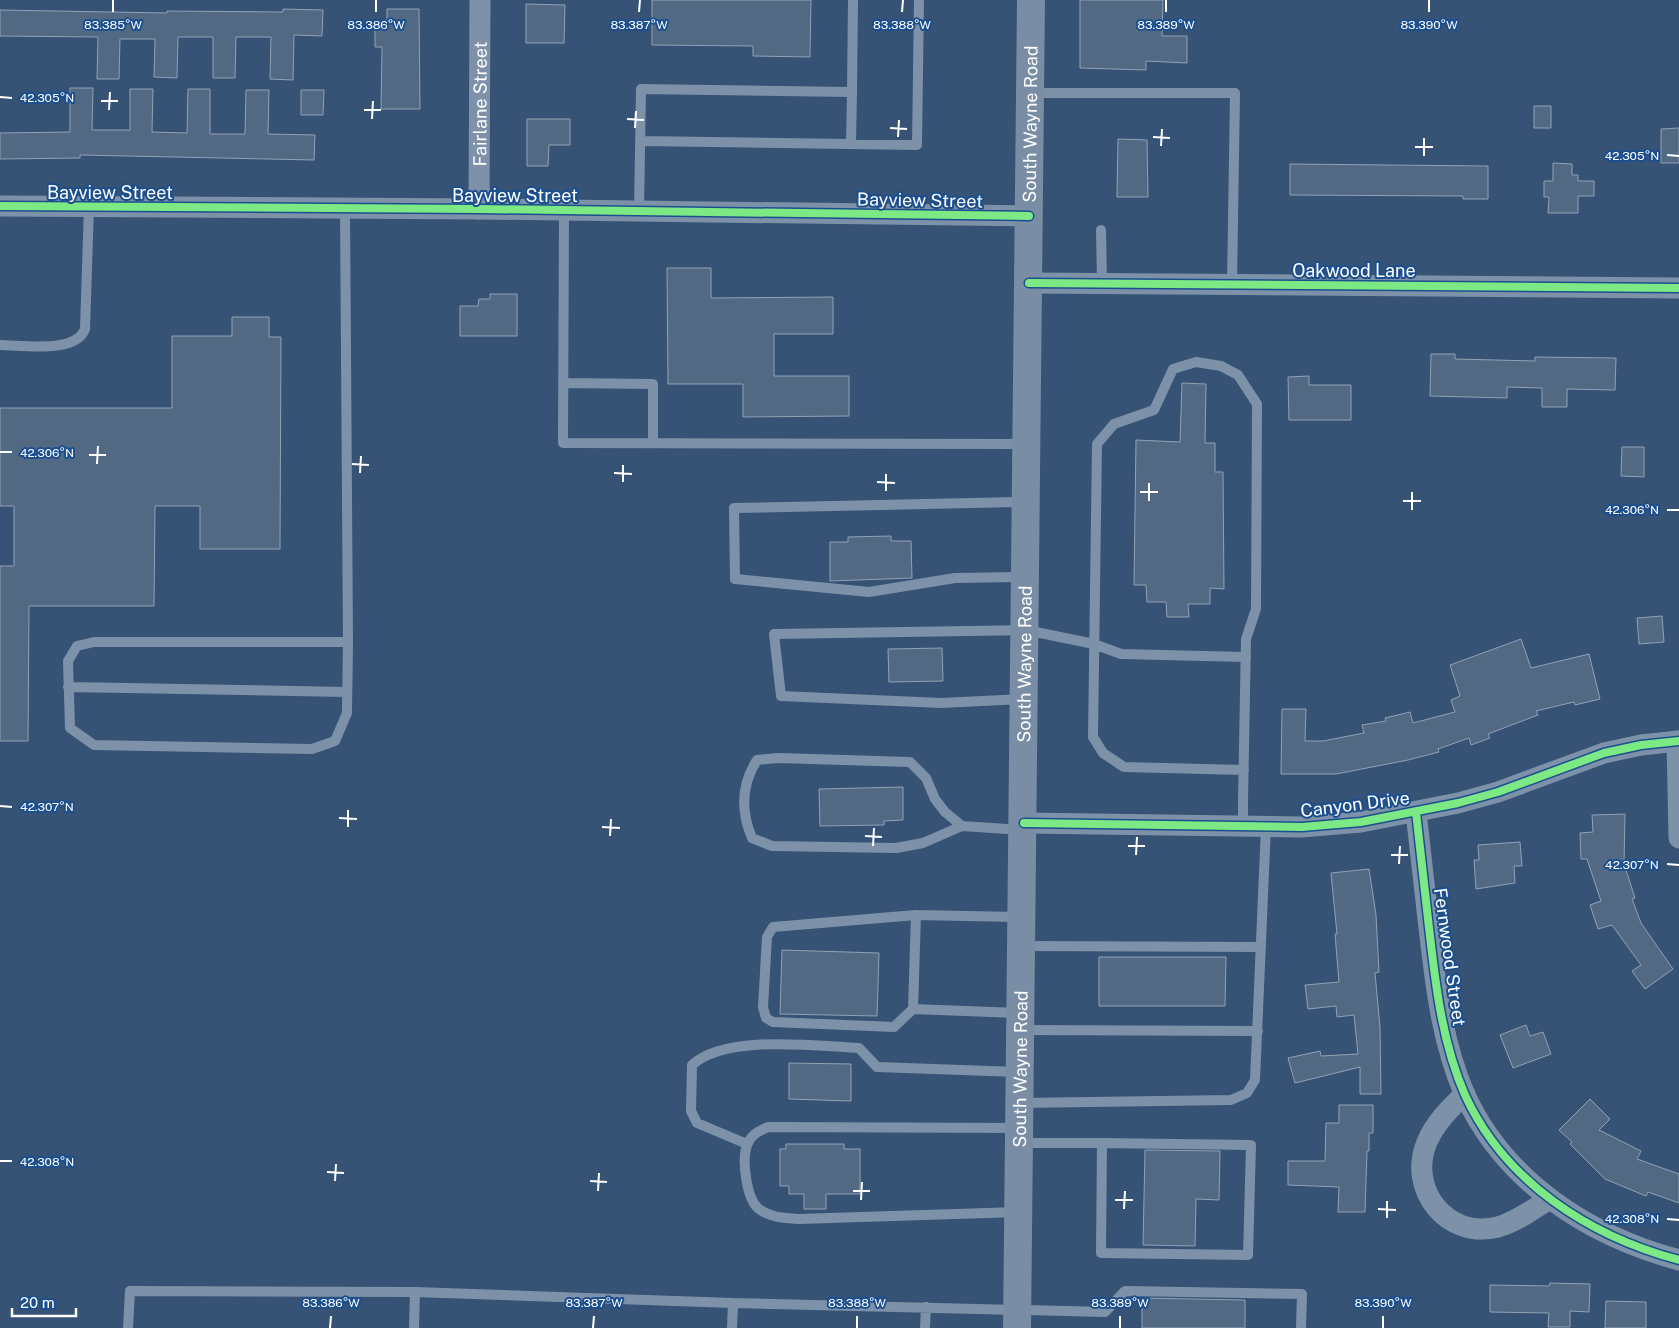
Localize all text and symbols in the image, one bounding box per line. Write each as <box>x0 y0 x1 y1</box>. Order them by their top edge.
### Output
text: 83.385°W <box>84 18 142 32</box>
text: 83.386°W <box>347 18 405 32</box>
text: 83.387°W <box>610 18 668 32</box>
text: 83.388°W <box>873 18 931 32</box>
text: 83.389°W <box>1137 18 1195 32</box>
text: 83.390°W <box>1400 18 1458 32</box>
street label: Fairlane Street <box>469 41 490 167</box>
street label: South Wayne Road <box>1018 45 1041 203</box>
text: 42.305°N <box>20 91 74 105</box>
text: 42.305°N <box>1605 149 1659 163</box>
street label: Bayview Street <box>47 182 173 203</box>
street label: Bayview Street <box>452 185 578 206</box>
street label: Bayview Street <box>857 188 983 212</box>
street label: Oakwood Lane <box>1292 260 1416 281</box>
text: 42.306°N <box>20 446 74 460</box>
text: 42.306°N <box>1605 503 1659 517</box>
street label: South Wayne Road <box>1013 585 1035 743</box>
street label: Canyon Drive <box>1299 787 1411 821</box>
text: 42.307°N <box>20 800 74 814</box>
text: 42.307°N <box>1605 858 1659 872</box>
street label: Fernwood Street <box>1430 886 1470 1028</box>
street label: South Wayne Road <box>1008 990 1031 1148</box>
text: 42.308°N <box>20 1155 74 1169</box>
text: 42.308°N <box>1605 1212 1659 1226</box>
scale bar <box>12 1286 76 1318</box>
text: 20 m <box>20 1294 55 1311</box>
text: 83.386°W <box>302 1296 360 1310</box>
text: 83.387°W <box>565 1296 623 1310</box>
text: 83.388°W <box>828 1296 886 1310</box>
text: 83.389°W <box>1091 1296 1149 1310</box>
text: 83.390°W <box>1354 1296 1412 1310</box>

